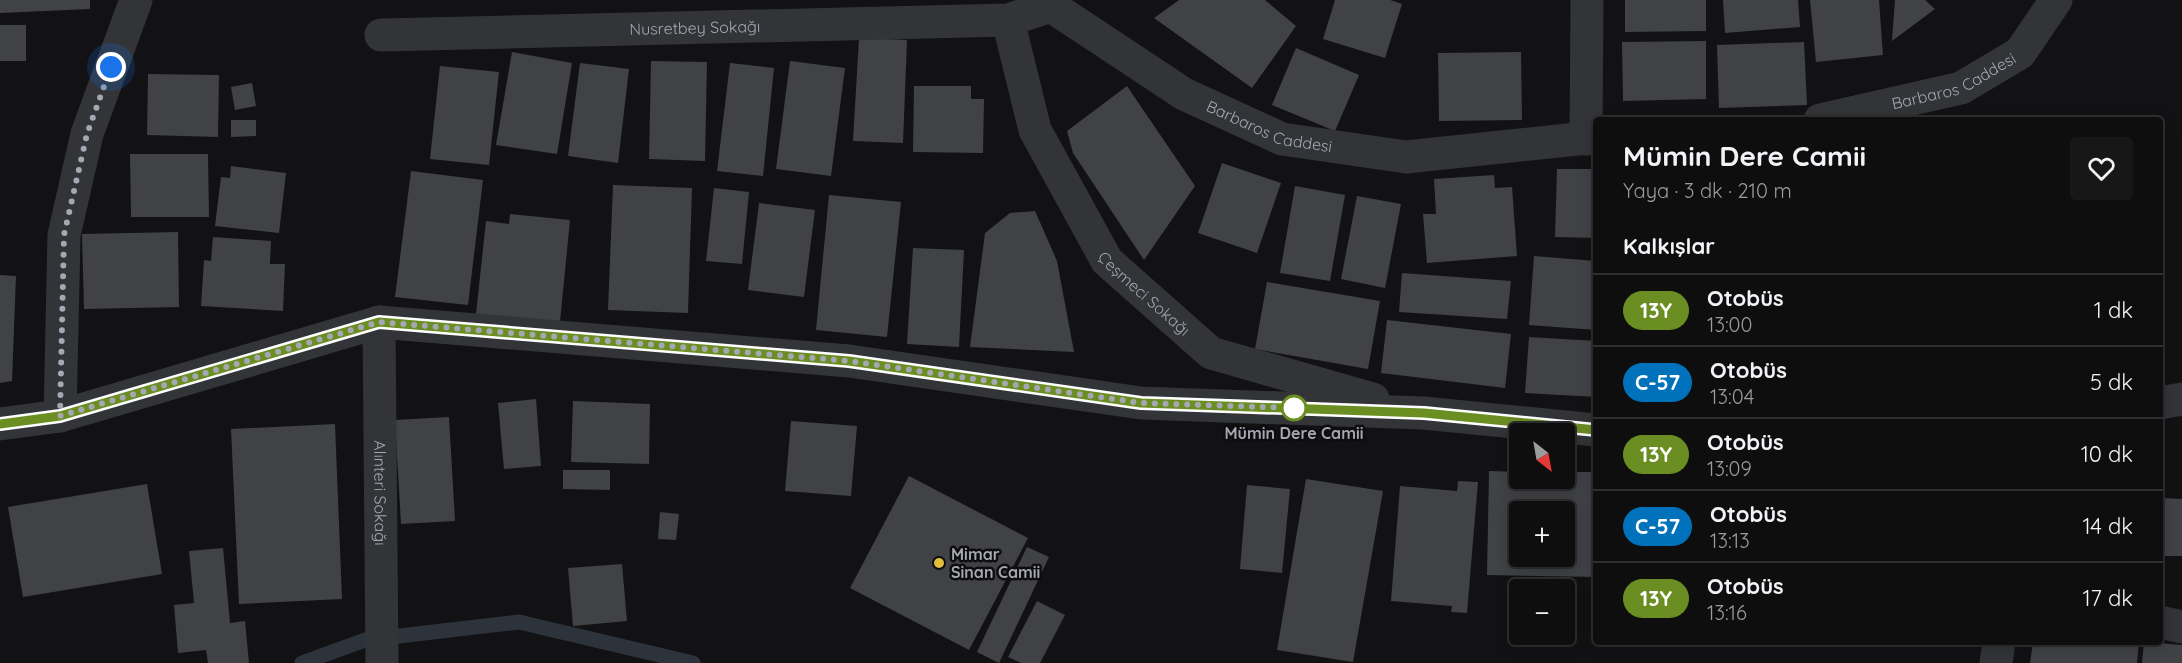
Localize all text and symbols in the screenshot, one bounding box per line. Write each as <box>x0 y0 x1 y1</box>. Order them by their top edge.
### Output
street label: Nusretbey Sokağı <box>629 16 761 39</box>
street label: Barbaros Caddesi <box>1890 48 2019 113</box>
your location <box>96 52 126 82</box>
street label: Barbaros Caddesi <box>1203 96 1334 156</box>
button: heart <box>2070 137 2133 200</box>
text: Mümin Dere Camii <box>1623 138 1866 173</box>
text: Yaya · 3 dk · 210 m <box>1623 178 1792 203</box>
text: Kalkışlar <box>1623 232 1715 260</box>
street label: Çeşmeci Sokağı <box>1094 248 1194 340</box>
text: Otobüs <box>1707 284 1784 312</box>
text: 1 dk <box>2094 296 2133 324</box>
text: 13Y <box>1640 297 1672 323</box>
text: 13:00 <box>1707 312 1752 337</box>
text: Otobüs <box>1710 356 1787 384</box>
text: 5 dk <box>2090 368 2133 396</box>
text: C-57 <box>1635 369 1680 395</box>
text: 13:04 <box>1710 384 1754 409</box>
marker: Mümin Dere Camii <box>1281 395 1307 421</box>
place label: Mümin Dere Camii <box>1225 423 1363 443</box>
north arrow <box>1509 423 1575 489</box>
map controls <box>1509 423 1575 645</box>
text: Otobüs <box>1707 428 1784 456</box>
street label: Alınteri Sokağı <box>370 440 391 546</box>
text: 10 dk <box>2081 440 2133 468</box>
text: 13Y <box>1640 441 1672 467</box>
text: 13:09 <box>1707 456 1752 481</box>
text: Otobüs <box>1710 500 1787 528</box>
button: + <box>1509 501 1575 567</box>
text: 14 dk <box>2082 512 2133 540</box>
text: C-57 <box>1635 513 1680 539</box>
text: 13:13 <box>1710 528 1750 553</box>
place label: Mimar Sinan Camii <box>951 544 1040 582</box>
marker: Mimar Sinan Camii <box>932 556 946 570</box>
text: Otobüs <box>1707 572 1784 600</box>
button: − <box>1509 579 1575 645</box>
text: 17 dk <box>2082 584 2133 612</box>
text: 13Y <box>1640 585 1672 611</box>
text: 13:16 <box>1707 600 1747 625</box>

